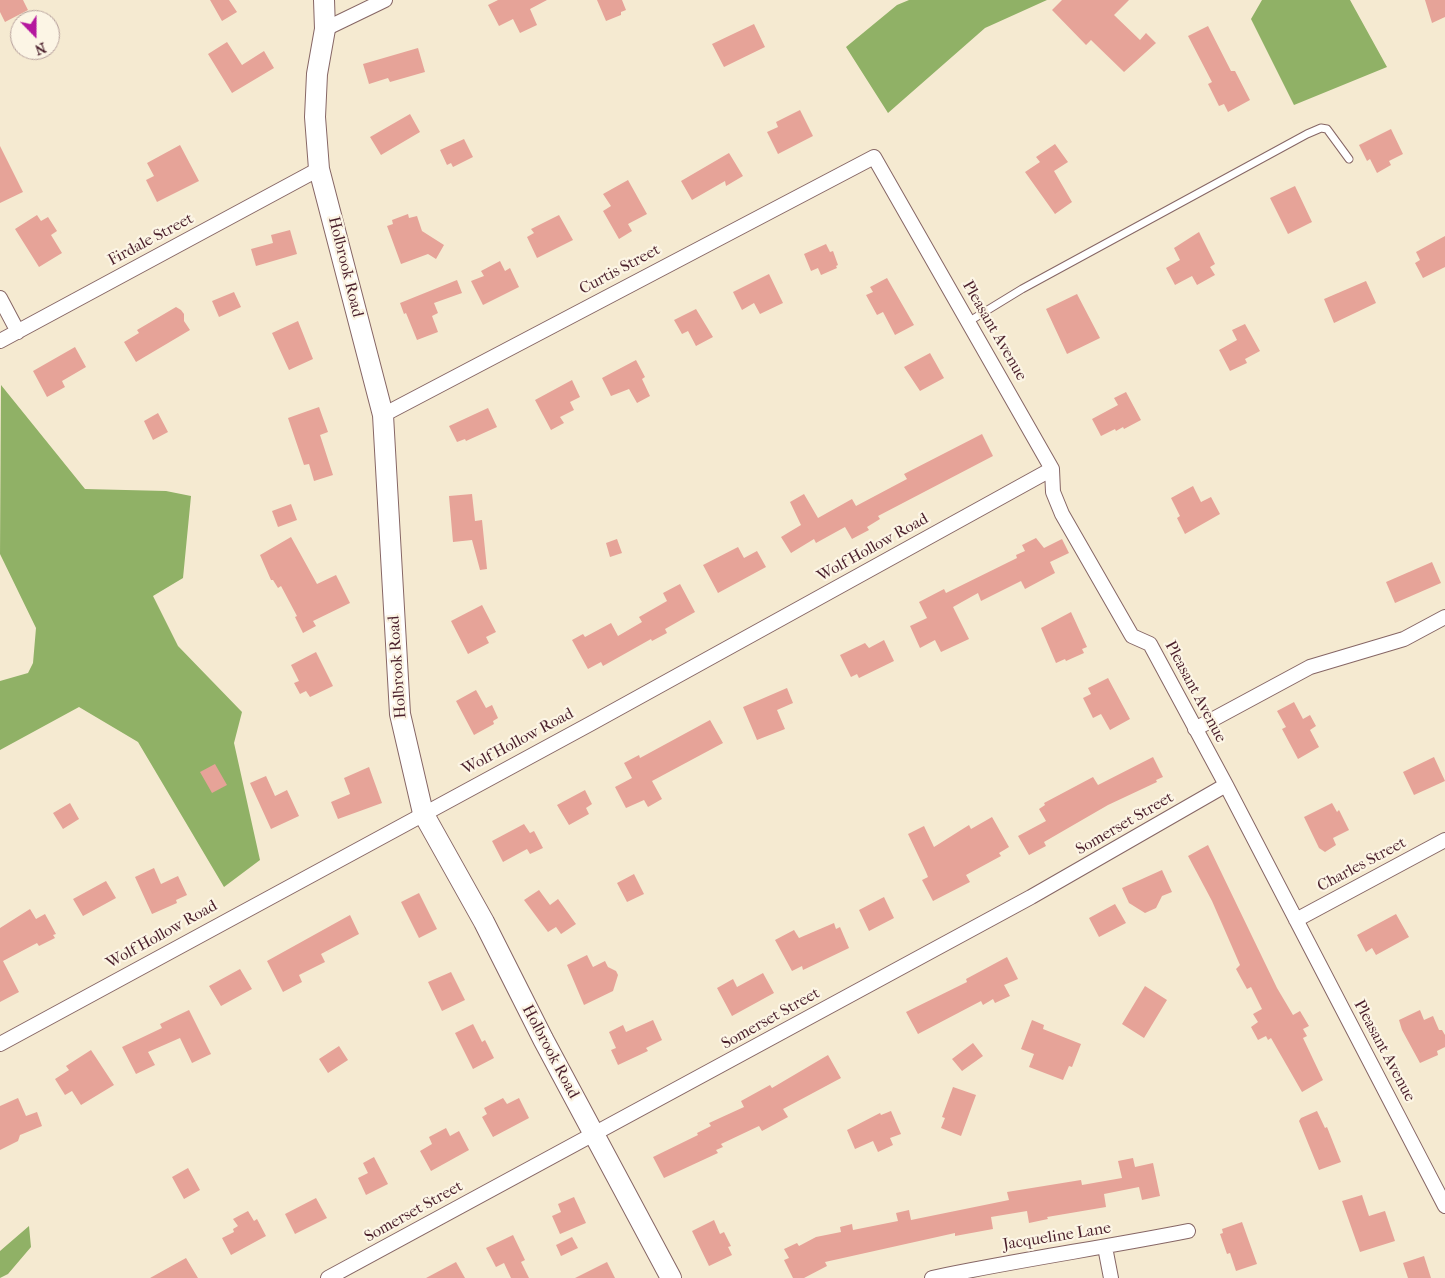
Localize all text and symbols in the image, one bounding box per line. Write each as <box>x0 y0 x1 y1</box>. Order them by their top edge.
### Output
north arrow <box>10 10 60 60</box>
text: N <box>32 39 49 58</box>
street label: Firdale Street <box>105 209 197 271</box>
street label: Holbrook Road <box>323 215 367 319</box>
street label: Curtis Street <box>576 241 664 299</box>
street label: Pleasant Avenue <box>958 277 1030 385</box>
street label: Wolf Hollow Road <box>814 510 932 586</box>
street label: Holbrook Road <box>385 615 411 719</box>
street label: Pleasant Avenue <box>1160 638 1230 746</box>
street label: Wolf Hollow Road <box>459 704 577 780</box>
street label: Somerset Street <box>1073 788 1177 860</box>
street label: Charles Street <box>1314 834 1410 896</box>
street label: Wolf Hollow Road <box>103 897 221 973</box>
street label: Somerset Street <box>718 984 824 1054</box>
street label: Pleasant Avenue <box>1349 997 1419 1105</box>
street label: Holbrook Road <box>517 1002 583 1102</box>
street label: Somerset Street <box>361 1177 467 1247</box>
street label: Jacqueline Lane <box>1002 1219 1112 1255</box>

